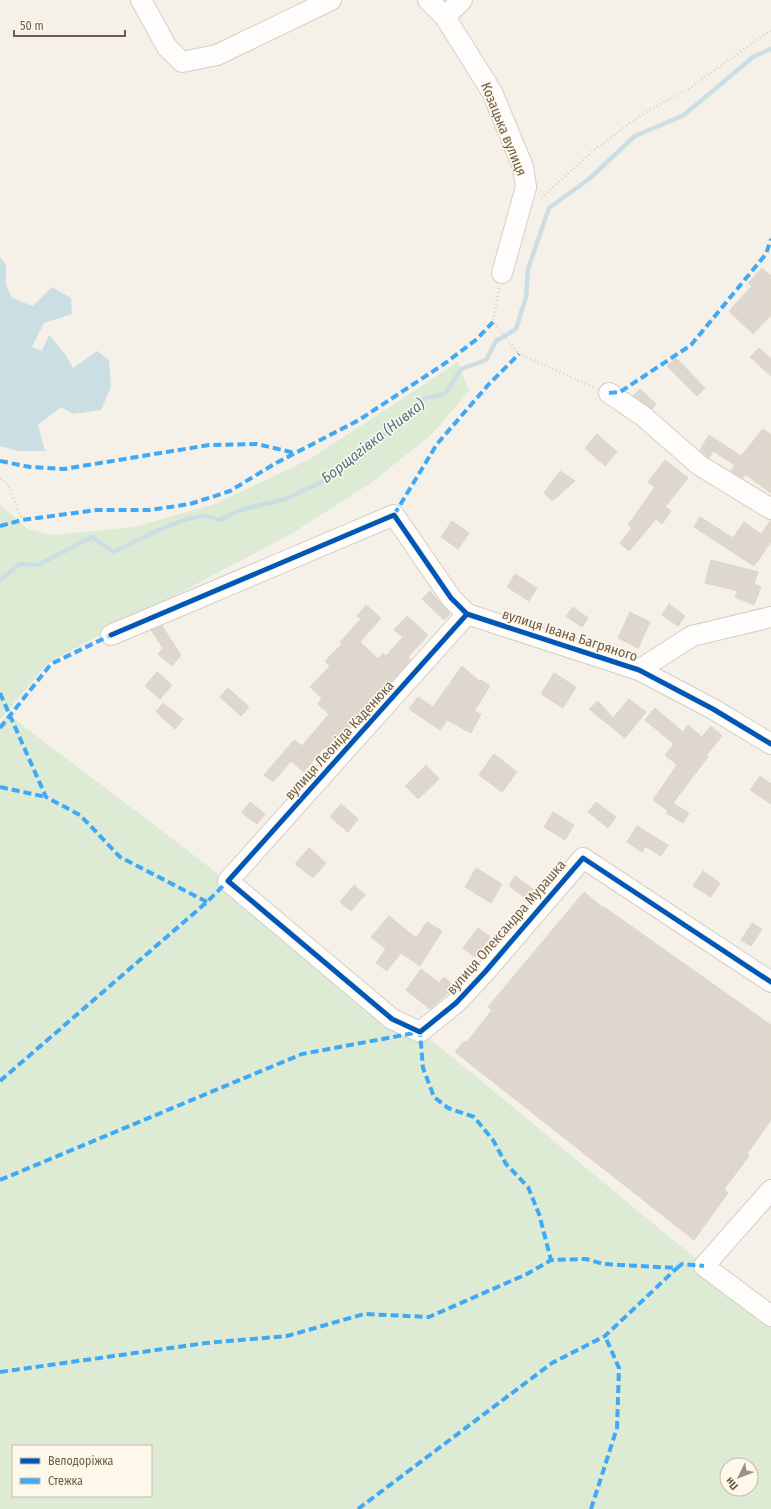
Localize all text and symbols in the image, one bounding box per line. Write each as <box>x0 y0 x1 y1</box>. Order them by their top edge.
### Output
scale bar <box>14 12 125 38</box>
text: 50 m <box>20 19 44 33</box>
street label: Козацька вулиця <box>477 80 530 179</box>
water label: Борщагівка (Нивка) <box>318 395 429 487</box>
street label: вулиця Івана Багряного <box>500 606 640 665</box>
street label: вулиця Леоніда Каденюка <box>281 677 398 804</box>
street label: вулиця Олександра Мурашка <box>443 856 570 998</box>
legend <box>12 1445 152 1497</box>
text: Велодоріжка <box>48 1454 114 1468</box>
north arrow <box>719 1457 759 1497</box>
text: Стежка <box>48 1474 83 1488</box>
text: Пн <box>723 1474 741 1492</box>

